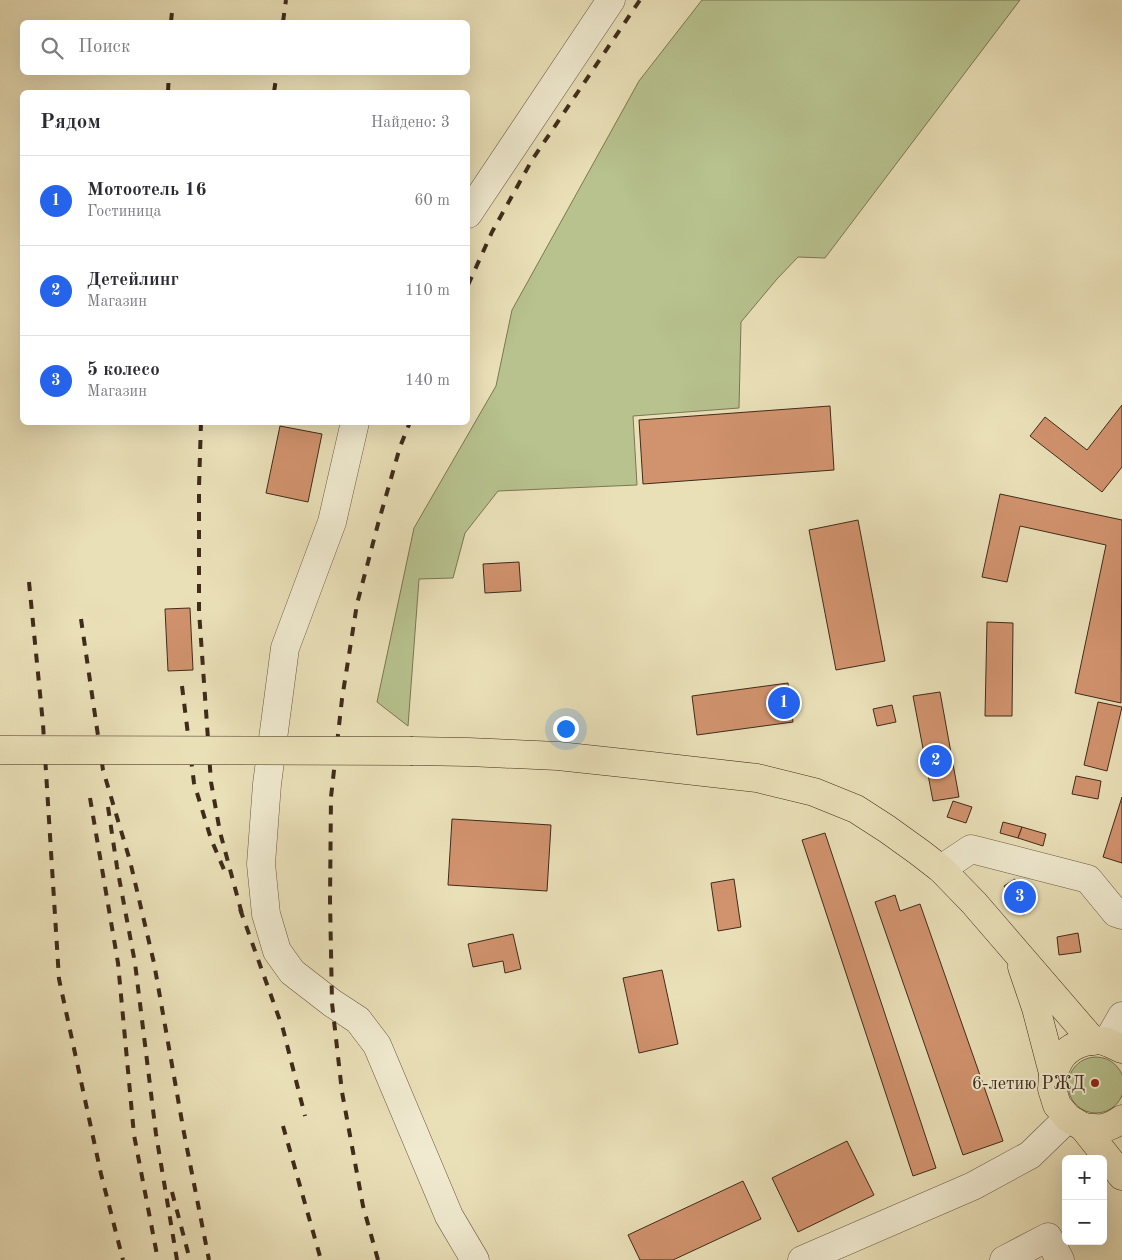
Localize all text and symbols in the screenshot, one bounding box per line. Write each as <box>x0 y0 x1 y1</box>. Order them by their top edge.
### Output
search box <box>20 20 470 75</box>
icon: search <box>38 34 66 62</box>
text: Поиск <box>78 38 130 57</box>
text: Рядом <box>40 112 101 133</box>
text: Найдено: 3 <box>371 115 450 131</box>
text: Мотоотель 16 <box>87 181 207 200</box>
text: 1 <box>51 193 61 209</box>
text: 60 m <box>414 193 450 209</box>
text: Гостиница <box>87 204 161 220</box>
text: Детейлинг <box>87 271 179 290</box>
text: 2 <box>51 283 61 299</box>
text: 110 m <box>405 283 450 299</box>
text: Магазин <box>87 294 147 310</box>
text: 5 колесо <box>87 361 160 380</box>
text: 3 <box>51 373 61 389</box>
text: 140 m <box>405 373 450 389</box>
text: Магазин <box>87 384 147 400</box>
pin: 1 <box>768 684 800 722</box>
your location <box>553 716 579 742</box>
pin: 2 <box>920 742 952 780</box>
pin: 3 <box>1004 878 1036 916</box>
place label: 6-летию РЖД <box>972 1075 1085 1093</box>
marker: 6-летию РЖД <box>1089 1077 1101 1089</box>
map controls <box>1062 1155 1107 1245</box>
button: + <box>1062 1155 1107 1200</box>
button: − <box>1062 1200 1107 1245</box>

